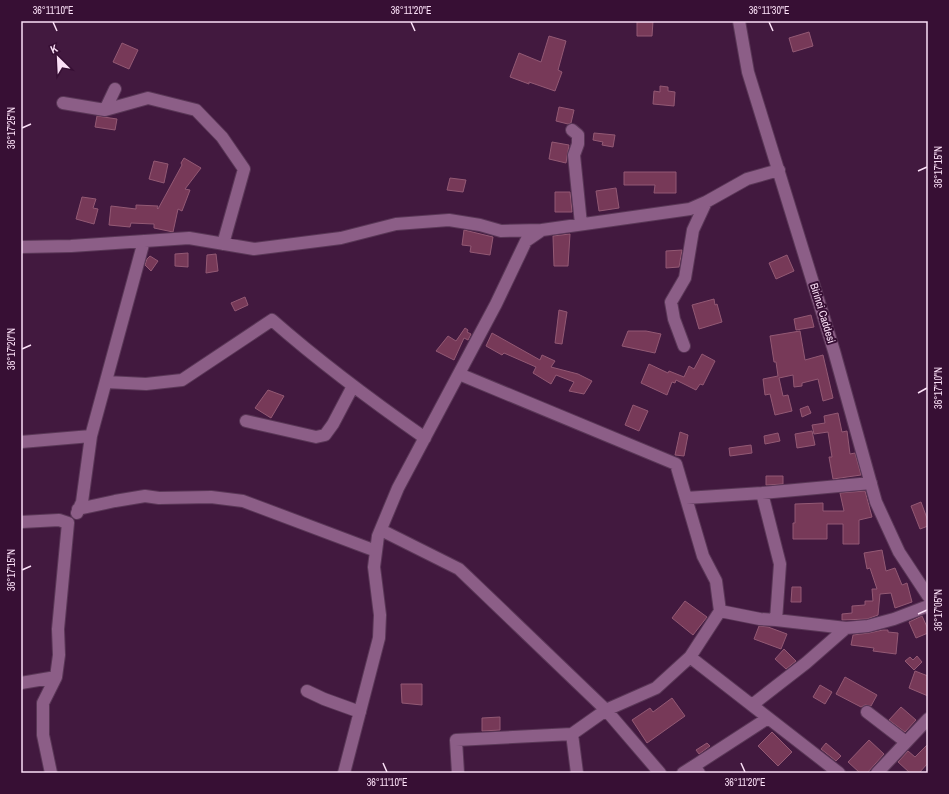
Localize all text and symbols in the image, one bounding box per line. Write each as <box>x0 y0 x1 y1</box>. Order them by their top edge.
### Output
text: 36°11'10"E <box>33 4 73 17</box>
text: 36°11'20"E <box>391 4 431 17</box>
text: 36°11'30"E <box>749 4 789 17</box>
north arrow <box>38 38 78 78</box>
text: K <box>48 41 60 57</box>
text: 36°17'25"N <box>5 107 18 149</box>
text: 36°17'15"N <box>932 146 945 188</box>
street label: Birinci Caddesi <box>807 281 839 345</box>
text: 36°17'20"N <box>5 328 18 370</box>
text: 36°17'10"N <box>932 367 945 409</box>
text: 36°17'15"N <box>5 549 18 591</box>
text: 36°17'05"N <box>932 589 945 631</box>
text: 36°11'10"E <box>367 776 407 789</box>
text: 36°11'20"E <box>725 776 765 789</box>

